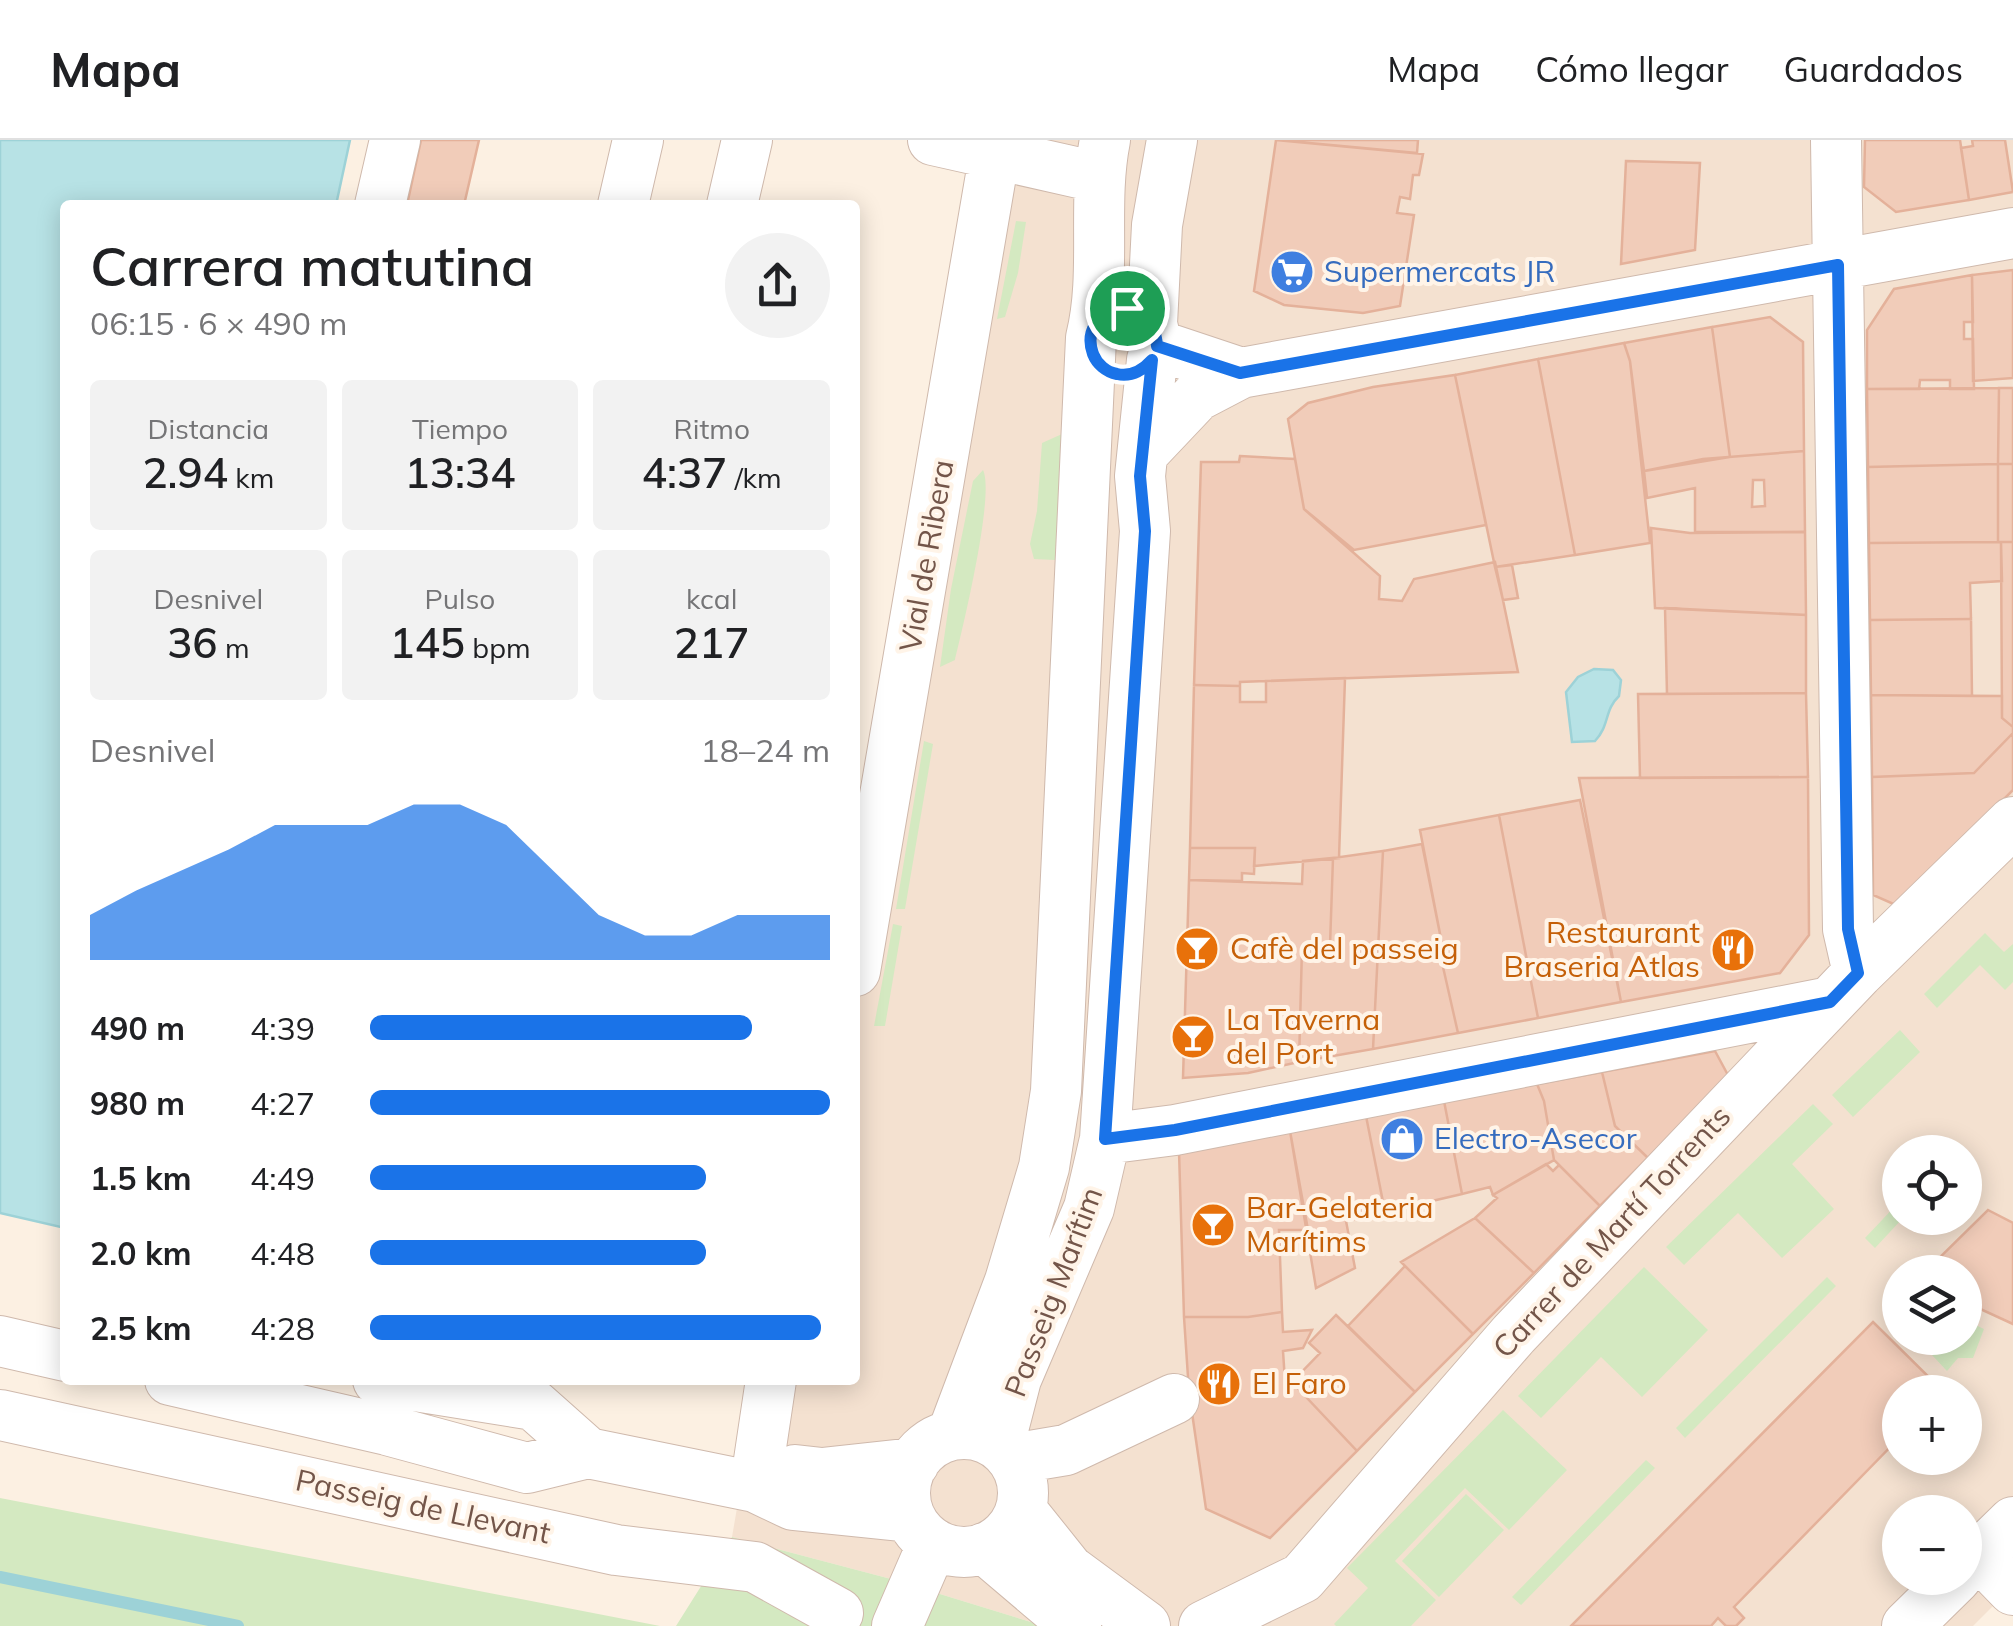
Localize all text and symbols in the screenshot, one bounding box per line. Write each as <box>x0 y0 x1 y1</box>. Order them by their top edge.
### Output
text: Mapa <box>50 39 181 99</box>
text: Mapa <box>1387 47 1480 91</box>
text: Cómo llegar <box>1535 47 1728 91</box>
text: Guardados <box>1783 47 1963 91</box>
text: Carrera matutina <box>90 231 534 300</box>
button: share <box>725 233 830 338</box>
supermarket icon: Supermercats JR <box>1269 249 1315 295</box>
place label: Supermercats JR <box>1324 252 1555 290</box>
pin <box>1085 266 1170 351</box>
icon: arrive <box>1100 281 1155 336</box>
text: 06:15 · 6 × 490 m <box>90 303 347 343</box>
text: Distancia <box>147 411 269 446</box>
text: Tiempo <box>412 411 508 446</box>
text: Ritmo <box>673 411 750 446</box>
text: 2.94 <box>142 446 228 499</box>
text: 13:34 <box>405 446 515 499</box>
text: 4:37 <box>642 446 727 499</box>
street label: Vial de Ribera <box>890 457 962 655</box>
text: km <box>228 460 274 495</box>
text: /km <box>727 460 782 495</box>
text: Desnivel <box>153 581 263 616</box>
text: Pulso <box>425 581 495 616</box>
text: kcal <box>686 581 737 616</box>
text: 36 <box>167 616 218 669</box>
text: 145 <box>389 616 465 669</box>
text: 217 <box>674 616 749 669</box>
text: m <box>218 630 249 665</box>
text: bpm <box>465 630 531 665</box>
text: Desnivel <box>90 730 215 770</box>
text: 18–24 m <box>701 730 830 770</box>
place label: Restaurant Braseria Atlas <box>1504 913 1700 985</box>
bar icon: Cafè del passeig <box>1174 926 1220 972</box>
restaurant icon: Restaurant Braseria Atlas <box>1710 927 1756 973</box>
place label: Cafè del passeig <box>1230 929 1459 967</box>
place label: La Taverna del Port <box>1226 1000 1380 1072</box>
text: 490 m <box>90 1008 185 1048</box>
text: 4:39 <box>250 1008 315 1048</box>
bar icon: La Taverna del Port <box>1170 1014 1216 1060</box>
text: 980 m <box>90 1083 185 1123</box>
text: 4:27 <box>250 1083 315 1123</box>
street label: Carrer de Martí Torrents <box>1484 1097 1738 1366</box>
shop icon: Electro-Asecor <box>1379 1116 1425 1162</box>
place label: Electro-Asecor <box>1434 1119 1637 1157</box>
map controls <box>1882 1135 1982 1595</box>
button: locate <box>1882 1135 1982 1235</box>
text: 1.5 km <box>90 1158 192 1198</box>
text: 4:49 <box>250 1158 315 1198</box>
street label: Passeig Marítim <box>996 1181 1111 1402</box>
place label: Bar-Gelateria Marítims <box>1246 1188 1434 1260</box>
bar icon: Bar-Gelateria Marítims <box>1190 1202 1236 1248</box>
text: 2.0 km <box>90 1233 192 1273</box>
text: 4:48 <box>250 1233 315 1273</box>
button: layers <box>1882 1255 1982 1355</box>
text: 2.5 km <box>90 1308 192 1348</box>
text: 4:28 <box>250 1308 315 1348</box>
restaurant icon: El Faro <box>1196 1361 1242 1407</box>
place label: El Faro <box>1252 1364 1347 1402</box>
button: + <box>1882 1375 1982 1475</box>
street label: Passeig de Llevant <box>292 1460 554 1552</box>
button: − <box>1882 1495 1982 1595</box>

